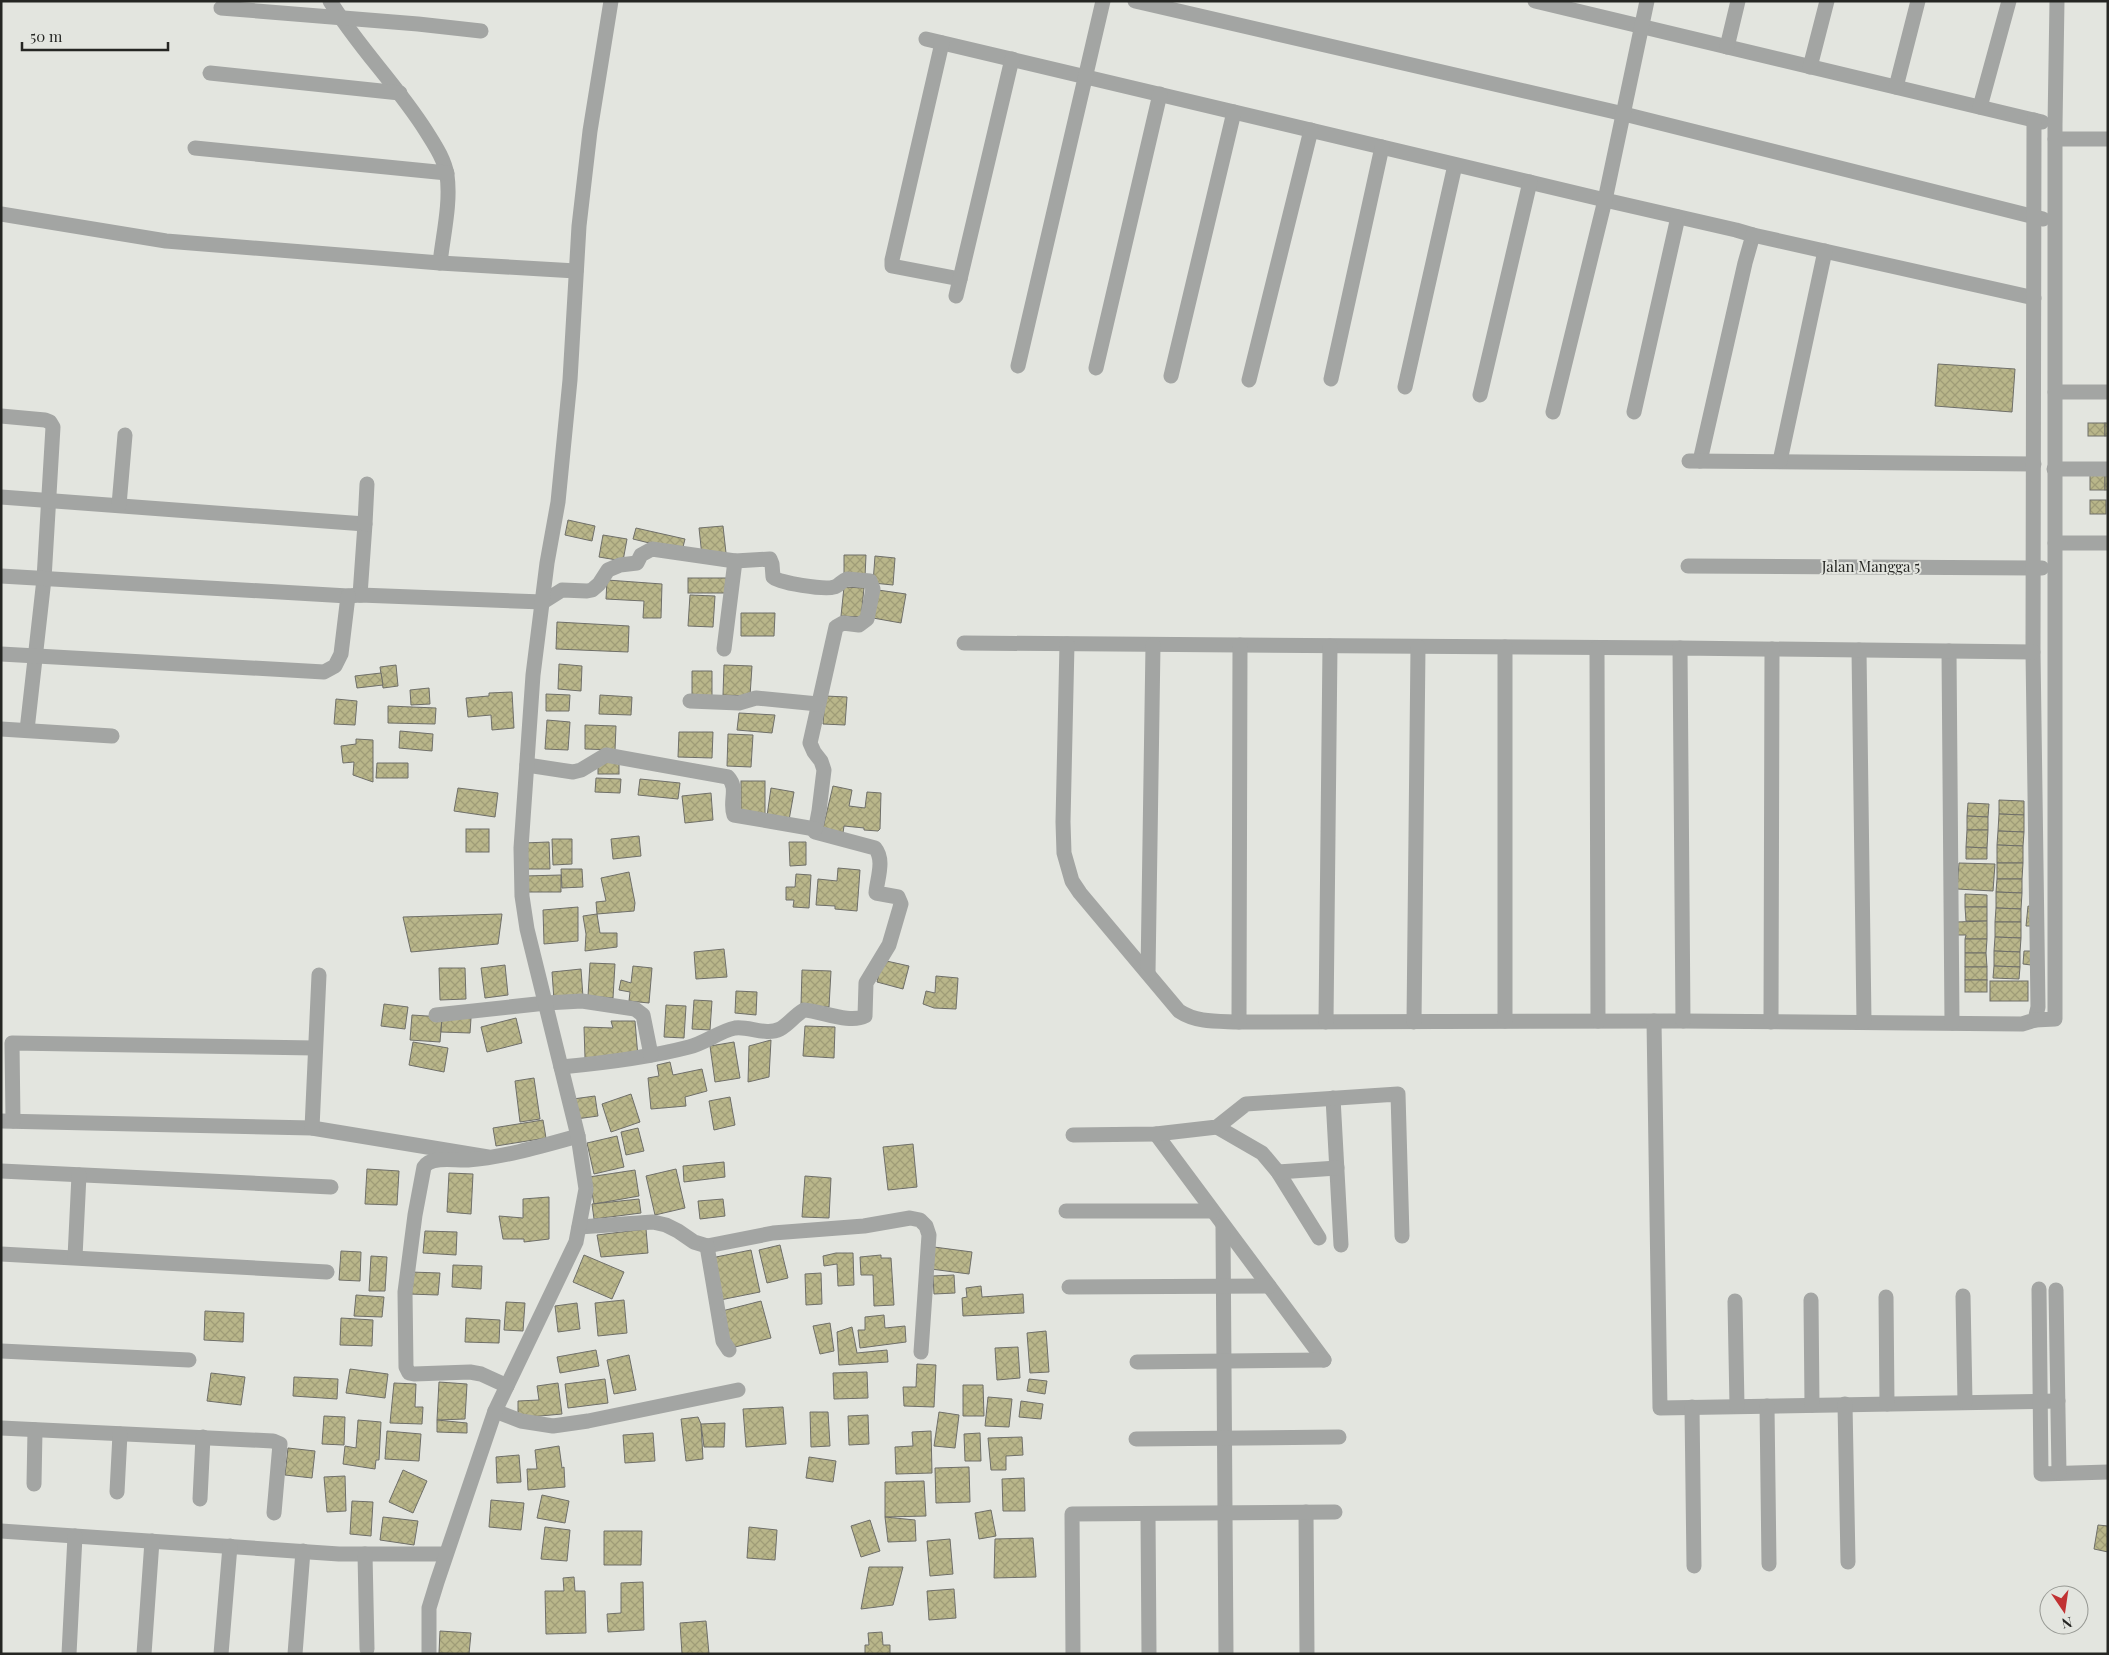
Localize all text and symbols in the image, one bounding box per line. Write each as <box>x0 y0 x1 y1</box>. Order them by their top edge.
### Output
scale bar <box>22 20 169 52</box>
text: 50 m <box>30 26 63 46</box>
street label: Jalan Mangga 5 <box>1821 556 1920 576</box>
north arrow <box>2039 1585 2089 1635</box>
text: N <box>2060 1613 2074 1634</box>

